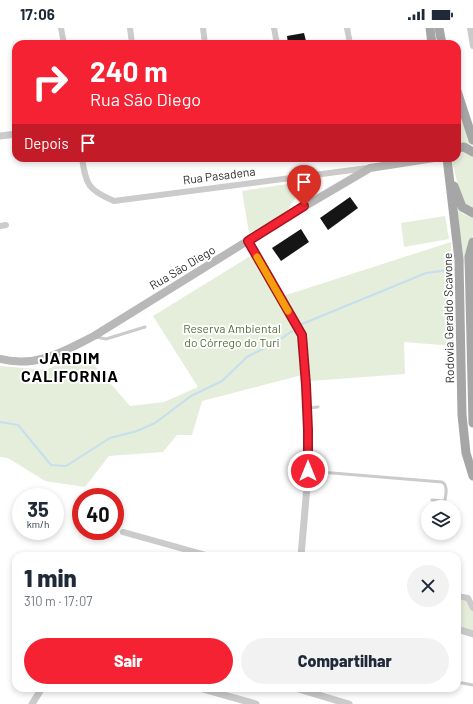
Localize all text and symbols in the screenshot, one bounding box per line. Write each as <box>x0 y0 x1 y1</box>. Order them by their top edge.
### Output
text: 17:06 <box>20 5 55 23</box>
text: 240 m <box>90 54 168 88</box>
icon: right <box>24 56 76 108</box>
text: Rua São Diego <box>90 88 201 110</box>
icon: arrive <box>77 132 99 154</box>
text: Depois <box>24 134 69 152</box>
street label: Rua Pasadena <box>182 164 256 186</box>
pin <box>287 165 321 206</box>
icon: arrive <box>293 171 315 193</box>
street label: Rua São Diego <box>147 242 217 292</box>
street label: Rodovia Geraldo Scavone <box>440 253 456 383</box>
park label: Reserva Ambiental do Córrego do Turi <box>183 321 281 349</box>
district label: JARDIM CALIFORNIA <box>21 348 119 385</box>
position arrow <box>287 450 329 492</box>
speed limit sign: 40 <box>72 488 124 540</box>
text: 35 <box>27 497 49 521</box>
map controls <box>421 500 461 540</box>
button: layers <box>421 500 461 540</box>
text: km/h <box>27 518 49 530</box>
text: 1 min <box>24 563 77 592</box>
button: close <box>407 565 449 607</box>
text: 310 m · 17:07 <box>24 593 92 609</box>
button: Sair <box>24 638 233 684</box>
button: Compartilhar <box>241 638 449 684</box>

